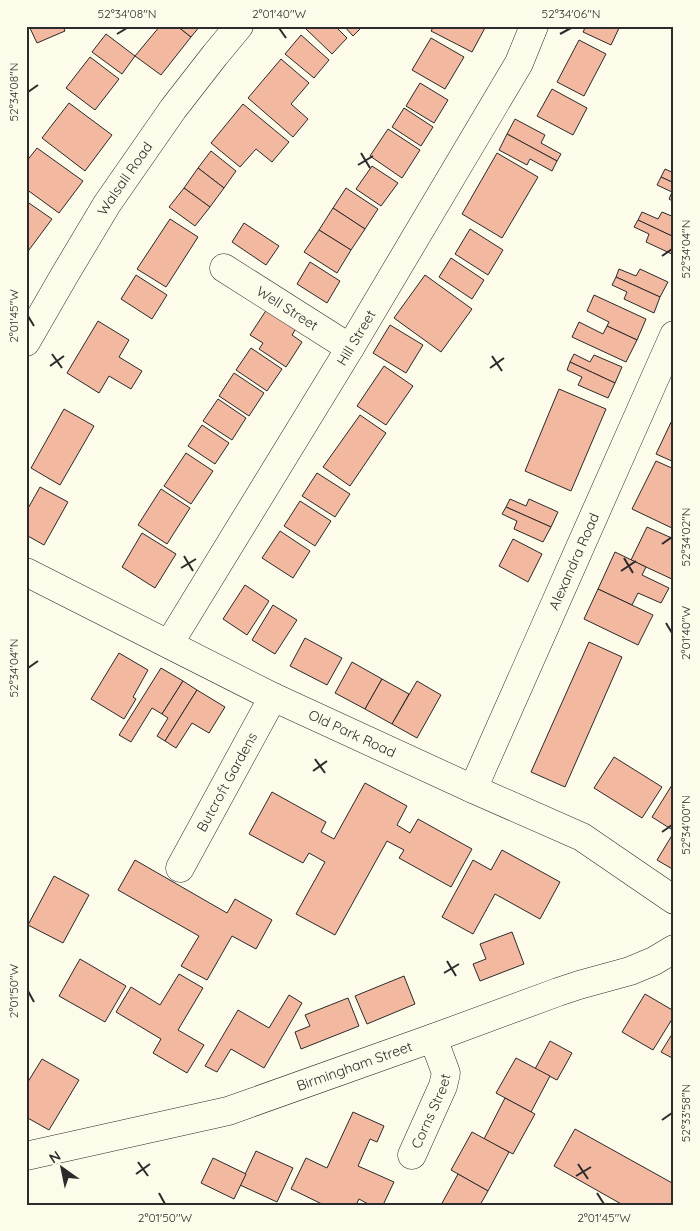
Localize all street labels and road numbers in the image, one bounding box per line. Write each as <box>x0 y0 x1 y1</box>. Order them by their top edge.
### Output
street label: Walsall Road <box>93 138 156 219</box>
street label: Well Street <box>253 282 322 335</box>
street label: Hill Street <box>333 306 380 369</box>
street label: Alexandra Road <box>544 510 603 613</box>
street label: Old Park Road <box>306 706 399 761</box>
street label: Butcroft Gardens <box>192 729 261 835</box>
street label: Birmingham Street <box>294 1037 415 1095</box>
street label: Corns Street <box>407 1072 455 1151</box>

